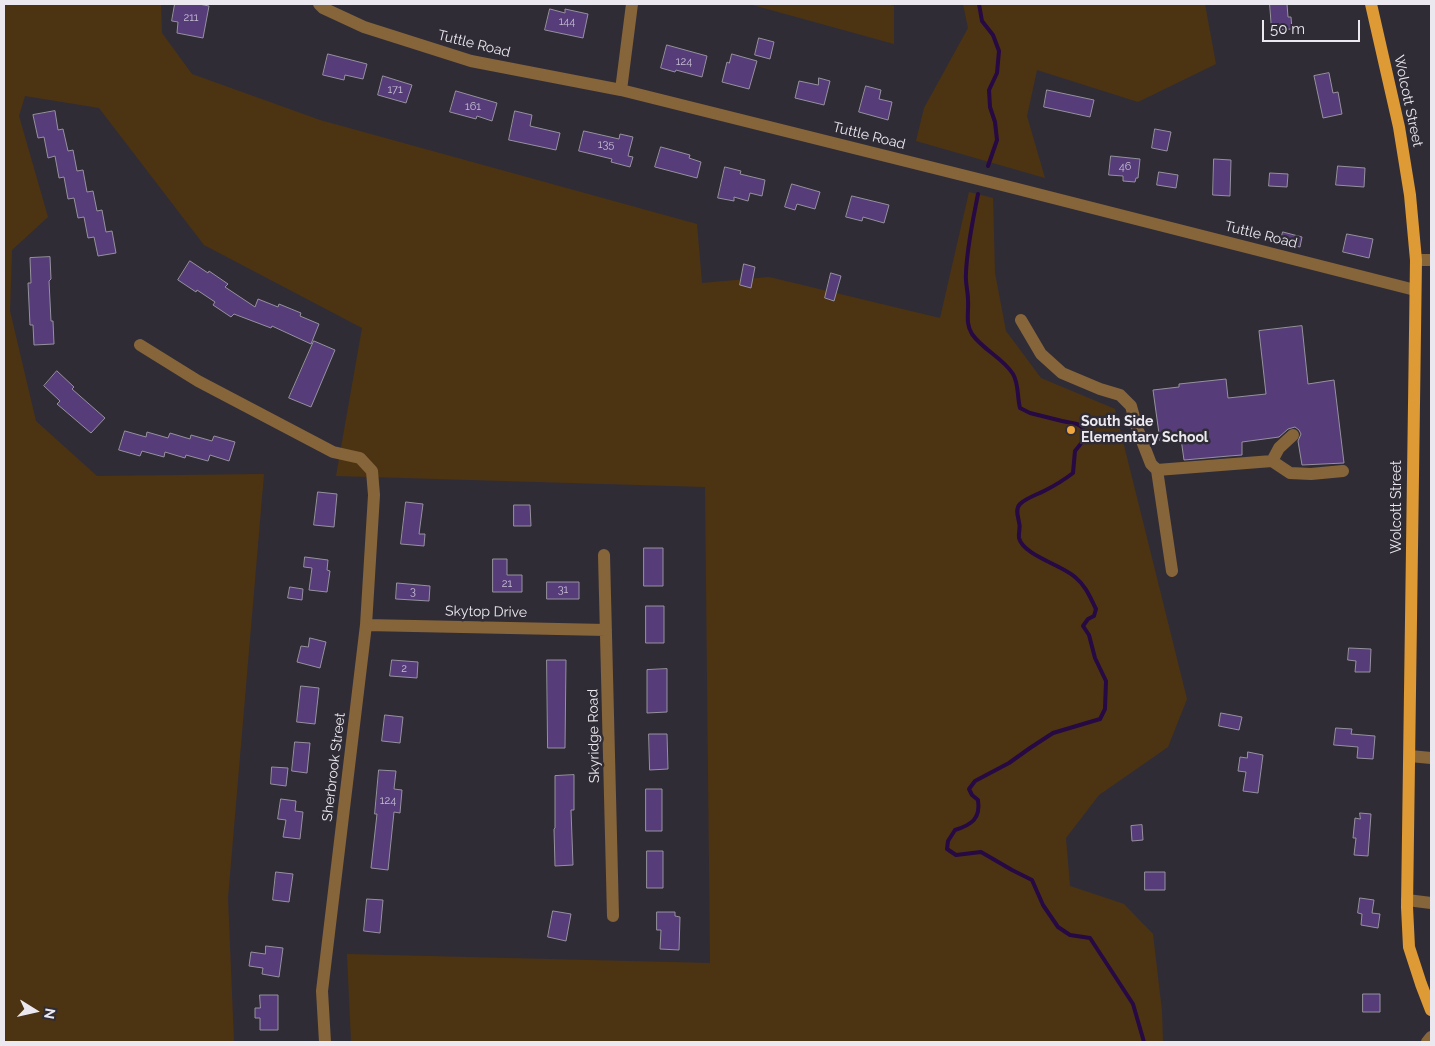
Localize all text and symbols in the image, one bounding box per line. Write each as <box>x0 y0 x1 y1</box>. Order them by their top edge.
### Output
scale bar <box>1265 10 1362 42</box>
house number: 211 <box>183 11 199 25</box>
house number: 144 <box>559 15 575 29</box>
text: 50 m <box>1270 20 1305 38</box>
street label: Tuttle Road <box>436 27 512 61</box>
street label: Wolcott Street <box>1390 54 1426 148</box>
house number: 124 <box>676 55 692 69</box>
house number: 171 <box>387 83 403 97</box>
house number: 161 <box>465 100 481 114</box>
street label: Tuttle Road <box>831 119 907 153</box>
house number: 135 <box>598 138 614 152</box>
house number: 46 <box>1119 160 1131 174</box>
street label: Tuttle Road <box>1223 218 1299 252</box>
place label: South Side Elementary School <box>1081 414 1208 447</box>
marker: South Side Elementary School <box>1065 424 1077 436</box>
street label: Wolcott Street <box>1389 460 1405 554</box>
house number: 21 <box>502 577 512 591</box>
house number: 31 <box>558 583 568 597</box>
house number: 3 <box>410 585 416 599</box>
street label: Skytop Drive <box>445 603 527 621</box>
house number: 2 <box>401 662 407 676</box>
street label: Skyridge Road <box>585 689 603 783</box>
street label: Sherbrook Street <box>319 712 349 822</box>
house number: 124 <box>380 794 396 808</box>
north arrow <box>10 986 60 1036</box>
text: N <box>41 1007 59 1020</box>

